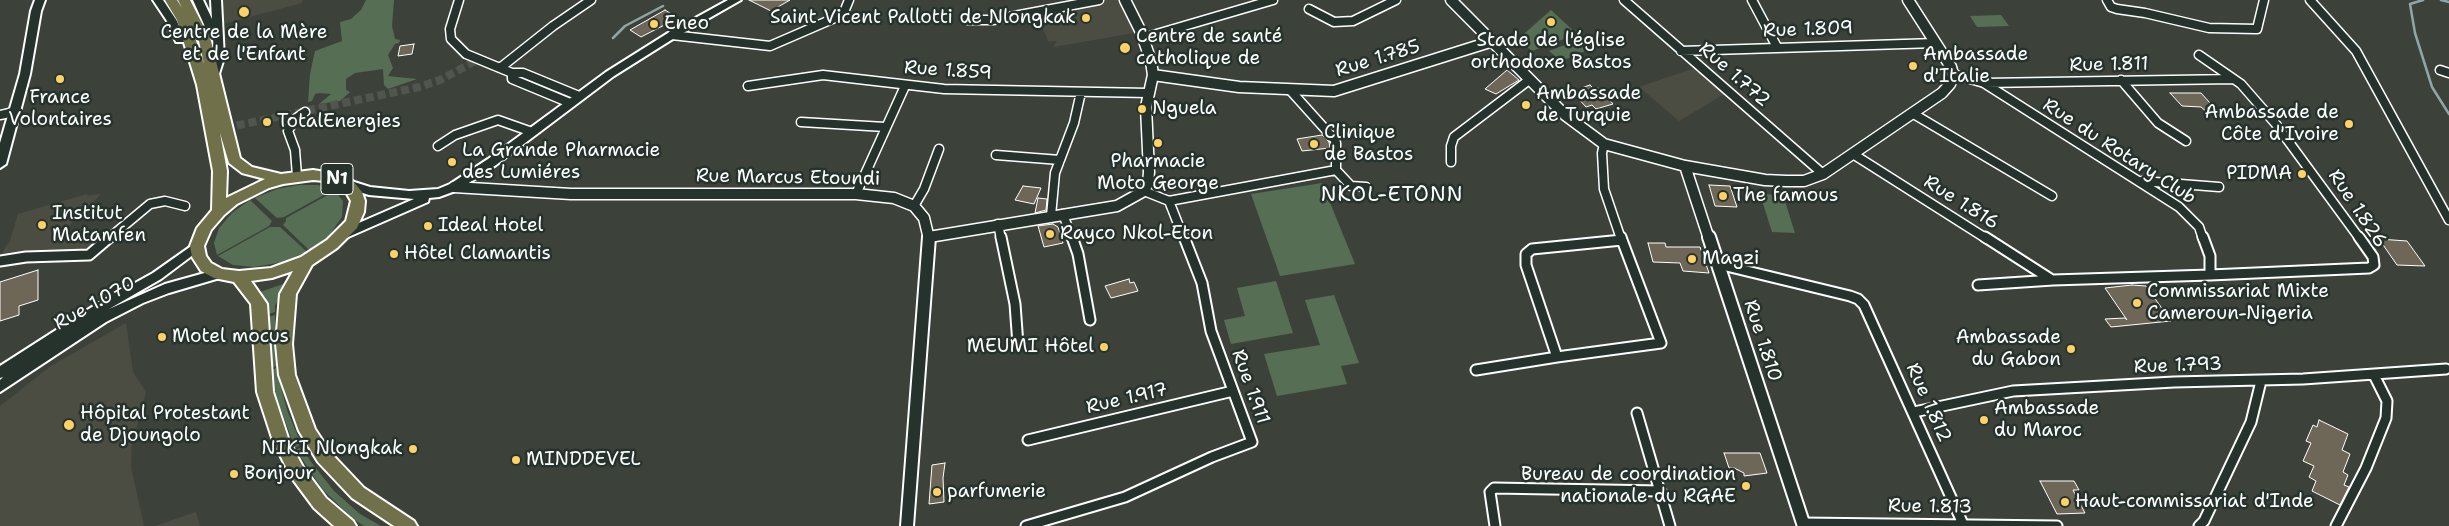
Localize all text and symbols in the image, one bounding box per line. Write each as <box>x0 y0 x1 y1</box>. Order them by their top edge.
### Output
marker: Centre de la Mère et de l'Enfant <box>237 5 251 19</box>
place label: Saint Vicent Pallotti de Nlongkak <box>770 7 1076 29</box>
marker: Saint Vicent Pallotti de Nlongkak <box>1080 12 1092 24</box>
place label: Eneo <box>664 13 709 35</box>
marker: Stade de l'église orthodoxe Bastos <box>1545 16 1557 28</box>
street label: Rue 1.809 <box>1762 17 1854 43</box>
marker: Eneo <box>648 18 660 30</box>
place label: Centre de la Mère et de l'Enfant <box>161 22 327 66</box>
place label: Centre de santé catholique de <box>1136 26 1283 70</box>
place label: Stade de l'église orthodoxe Bastos <box>1470 30 1632 74</box>
street label: Rue 1.785 <box>1333 35 1423 83</box>
street label: Rue 1.772 <box>1694 38 1774 112</box>
marker: Centre de santé catholique de <box>1118 41 1132 55</box>
place label: Ambassade d'Italie <box>1923 44 2028 88</box>
street label: Rue 1.811 <box>2069 53 2149 77</box>
street label: Rue 1.859 <box>903 57 993 85</box>
marker: Ambassade d'Italie <box>1907 60 1919 72</box>
marker: France Volontaires <box>54 73 66 85</box>
place label: Ambassade de Turquie <box>1536 83 1641 127</box>
place label: France Volontaires <box>8 87 112 131</box>
street label: Rue du Rotary Club <box>2038 94 2200 210</box>
place label: Nguela <box>1152 98 1217 120</box>
marker: Ambassade de Turquie <box>1520 99 1532 111</box>
place label: Ambassade de Côte d'Ivoire <box>2205 102 2339 146</box>
marker: Nguela <box>1136 103 1148 115</box>
place label: TotalEnergies <box>277 111 401 133</box>
marker: TotalEnergies <box>261 116 273 128</box>
marker: Ambassade de Côte d'Ivoire <box>2343 118 2355 130</box>
place label: Clinique de Bastos <box>1324 122 1413 166</box>
marker: Pharmacie Moto George <box>1152 137 1164 149</box>
marker: Clinique de Bastos <box>1308 138 1320 150</box>
place label: La Grande Pharmacie des Lumiéres <box>462 140 660 184</box>
place label: Pharmacie Moto George <box>1097 151 1219 195</box>
marker: La Grande Pharmacie des Lumiéres <box>446 156 458 168</box>
road number: N1 <box>321 163 353 194</box>
place label: PIDMA <box>2226 163 2292 185</box>
street label: Rue Marcus Etoundi <box>696 165 880 191</box>
street label: Rue 1.826 <box>2323 166 2391 252</box>
marker: PIDMA <box>2296 168 2308 180</box>
street label: Rue 1.816 <box>1919 171 2003 235</box>
district label: NKOL-ETONN <box>1319 183 1465 209</box>
place label: The famous <box>1733 185 1838 207</box>
marker: The famous <box>1717 190 1729 202</box>
place label: Institut Matamfen <box>52 203 146 247</box>
place label: Ideal Hotel <box>438 215 543 237</box>
marker: Institut Matamfen <box>36 219 48 231</box>
marker: Ideal Hotel <box>422 220 434 232</box>
place label: Rayco Nkol-Eton <box>1060 223 1213 245</box>
marker: Rayco Nkol-Eton <box>1044 228 1056 240</box>
place label: Hôtel Clamantis <box>404 243 551 265</box>
marker: Hôtel Clamantis <box>388 248 400 260</box>
place label: Magzi <box>1702 248 1759 270</box>
marker: Magzi <box>1686 253 1698 265</box>
street label: Rue 1.070 <box>50 272 140 336</box>
place label: Commissariat Mixte Cameroun-Nigeria <box>2147 281 2329 325</box>
street label: Rue 1.810 <box>1738 297 1786 385</box>
marker: Commissariat Mixte Cameroun-Nigeria <box>2131 297 2143 309</box>
place label: Motel mocus <box>172 326 289 348</box>
place label: Ambassade du Gabon <box>1956 327 2061 371</box>
marker: Motel mocus <box>156 331 168 343</box>
place label: MEUMI Hôtel <box>967 336 1094 358</box>
marker: MEUMI Hôtel <box>1098 341 1110 353</box>
marker: Ambassade du Gabon <box>2065 343 2077 355</box>
street label: Rue 1.911 <box>1226 347 1274 427</box>
street label: Rue 1.793 <box>2133 353 2223 379</box>
street label: Rue 1.812 <box>1900 360 1956 446</box>
street label: Rue 1.917 <box>1084 379 1170 419</box>
place label: Ambassade du Maroc <box>1994 398 2099 442</box>
place label: Hôpital Protestant de Djoungolo <box>80 403 250 447</box>
marker: Ambassade du Maroc <box>1978 414 1990 426</box>
marker: Hôpital Protestant de Djoungolo <box>62 418 76 432</box>
place label: NIKI Nlongkak <box>261 438 403 460</box>
marker: NIKI Nlongkak <box>407 443 419 455</box>
place label: MINDDEVEL <box>526 449 641 471</box>
marker: MINDDEVEL <box>510 454 522 466</box>
place label: Bonjour <box>244 463 314 485</box>
place label: Bureau de coordination nationale du RGAE <box>1521 464 1736 508</box>
marker: Bonjour <box>228 468 240 480</box>
marker: Bureau de coordination nationale du RGAE <box>1740 480 1752 492</box>
place label: parfumerie <box>947 481 1046 503</box>
marker: parfumerie <box>931 486 943 498</box>
place label: Haut-commissariat d'Inde <box>2075 491 2314 513</box>
street label: Rue 1.813 <box>1888 495 1972 519</box>
marker: Haut-commissariat d'Inde <box>2059 496 2071 508</box>

